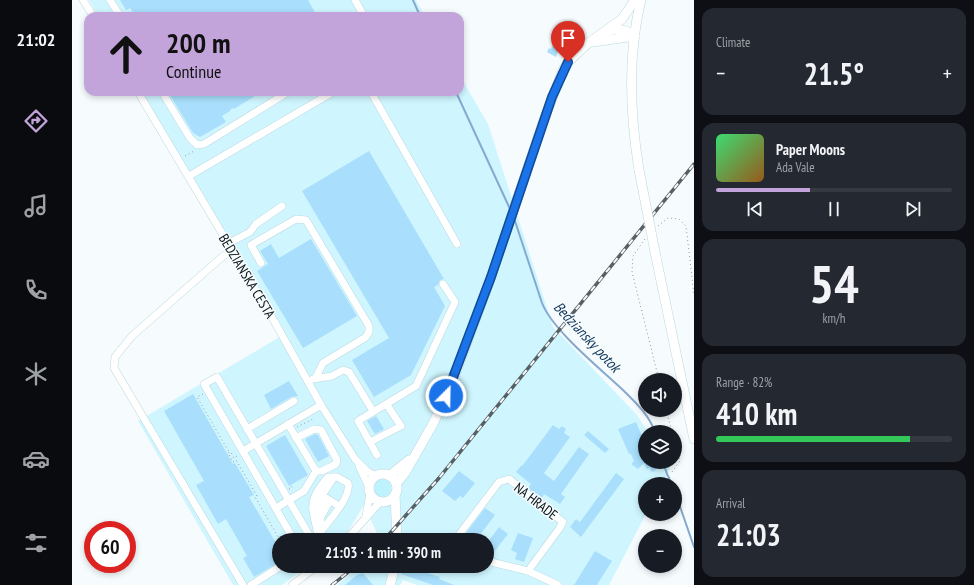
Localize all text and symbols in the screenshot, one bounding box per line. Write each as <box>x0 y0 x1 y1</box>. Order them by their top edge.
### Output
pin <box>551 21 585 62</box>
text: 200 m <box>166 24 230 61</box>
icon: arrive <box>557 27 579 49</box>
text: 21:02 <box>17 28 55 51</box>
icon: ahead <box>100 28 152 80</box>
text: Climate <box>716 34 750 51</box>
text: 21.5° <box>804 54 864 93</box>
text: − <box>716 59 725 87</box>
text: + <box>943 59 952 87</box>
text: Continue <box>166 60 221 83</box>
icon: directions <box>22 107 50 135</box>
text: Paper Moons <box>776 140 845 159</box>
text: Ada Vale <box>776 159 815 176</box>
icon: music <box>22 192 50 220</box>
icon: previous <box>744 198 766 220</box>
icon: pause <box>823 198 845 220</box>
icon: next <box>902 198 924 220</box>
street label: BEDZIANSKA CESTA <box>215 230 279 322</box>
text: 54 <box>809 250 859 317</box>
icon: phone <box>22 276 50 304</box>
water label: Bedziansky potok <box>550 297 626 377</box>
text: km/h <box>822 310 846 327</box>
icon: climate <box>22 360 50 388</box>
map controls <box>638 373 682 573</box>
button: sound <box>638 373 682 417</box>
text: Range · 82% <box>716 374 772 391</box>
position arrow <box>425 375 467 417</box>
text: 410 km <box>716 394 797 433</box>
button: layers <box>638 425 682 469</box>
icon: car <box>22 445 50 473</box>
button: + <box>638 477 682 521</box>
street label: NA HRADE <box>511 478 561 524</box>
text: Arrival <box>716 495 745 512</box>
text: 21:03 <box>716 515 781 554</box>
speed limit sign: 60 <box>84 521 136 573</box>
icon: filters <box>22 529 50 557</box>
button: − <box>638 529 682 573</box>
text: 21:03 · 1 min · 390 m <box>325 543 441 562</box>

